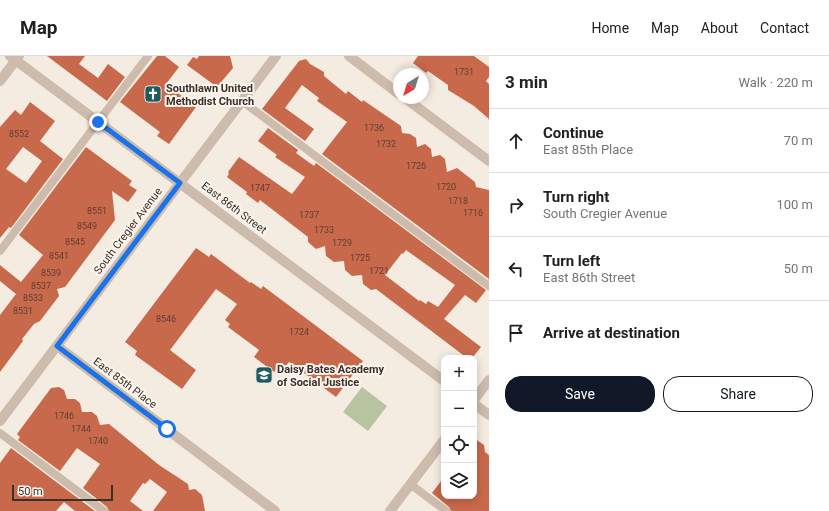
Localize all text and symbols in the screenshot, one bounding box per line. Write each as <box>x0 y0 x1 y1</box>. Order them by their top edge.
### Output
text: Map <box>20 16 58 39</box>
text: Home <box>591 20 629 36</box>
text: Map <box>651 20 679 36</box>
text: About <box>701 20 738 36</box>
text: Contact <box>760 20 809 36</box>
house number: 1731 <box>454 67 474 77</box>
north arrow <box>393 68 429 104</box>
text: 3 min <box>505 72 548 92</box>
text: Walk · 220 m <box>738 75 813 90</box>
place label: Southlawn United Methodist Church <box>166 82 254 108</box>
church icon: Southlawn United Methodist Church <box>143 84 163 104</box>
route end <box>89 113 107 131</box>
house number: 1736 <box>364 123 384 133</box>
text: Continue <box>543 124 604 142</box>
house number: 8552 <box>9 129 29 139</box>
icon: ahead <box>505 130 527 152</box>
text: 70 m <box>784 133 813 148</box>
house number: 1732 <box>376 139 396 149</box>
text: East 85th Place <box>543 142 633 157</box>
house number: 1726 <box>406 161 426 171</box>
street label: East 86th Street <box>199 179 269 237</box>
house number: 1720 <box>436 182 456 192</box>
house number: 1747 <box>250 183 270 193</box>
street label: South Cregier Avenue <box>91 185 165 277</box>
text: Turn right <box>543 188 609 206</box>
icon: right <box>505 194 527 216</box>
house number: 1718 <box>448 196 468 206</box>
text: 100 m <box>776 197 813 212</box>
house number: 8551 <box>87 206 107 216</box>
text: South Cregier Avenue <box>543 206 667 221</box>
house number: 1716 <box>463 208 483 218</box>
house number: 1737 <box>299 210 319 220</box>
house number: 8549 <box>77 221 97 231</box>
house number: 1733 <box>314 225 334 235</box>
house number: 8545 <box>65 237 85 247</box>
house number: 1729 <box>332 238 352 248</box>
house number: 8541 <box>49 251 69 261</box>
text: Turn left <box>543 252 600 270</box>
house number: 1725 <box>350 253 370 263</box>
icon: left <box>505 258 527 280</box>
text: 50 m <box>784 261 813 276</box>
house number: 1721 <box>369 266 389 276</box>
house number: 8539 <box>41 268 61 278</box>
text: East 86th Street <box>543 270 635 285</box>
house number: 8537 <box>31 281 51 291</box>
house number: 8533 <box>23 293 43 303</box>
house number: 8531 <box>13 306 33 316</box>
house number: 8546 <box>156 314 176 324</box>
icon: arrive <box>505 322 527 344</box>
text: Arrive at destination <box>543 324 680 342</box>
house number: 1724 <box>289 327 309 337</box>
street label: East 85th Place <box>91 355 159 411</box>
map controls <box>441 355 477 499</box>
button: + <box>441 355 477 391</box>
place label: Daisy Bates Academy of Social Justice <box>277 363 384 389</box>
school or university icon: Daisy Bates Academy of Social Justice <box>254 365 274 385</box>
button: Save <box>505 376 655 412</box>
button: Share <box>663 376 813 412</box>
button: − <box>441 391 477 427</box>
house number: 1746 <box>54 411 74 421</box>
route start <box>158 420 176 438</box>
house number: 1744 <box>71 424 91 434</box>
button: locate <box>441 427 477 463</box>
house number: 1740 <box>88 436 108 446</box>
button: layers <box>441 463 477 499</box>
scale bar <box>12 483 113 502</box>
text: 50 m <box>18 485 43 498</box>

